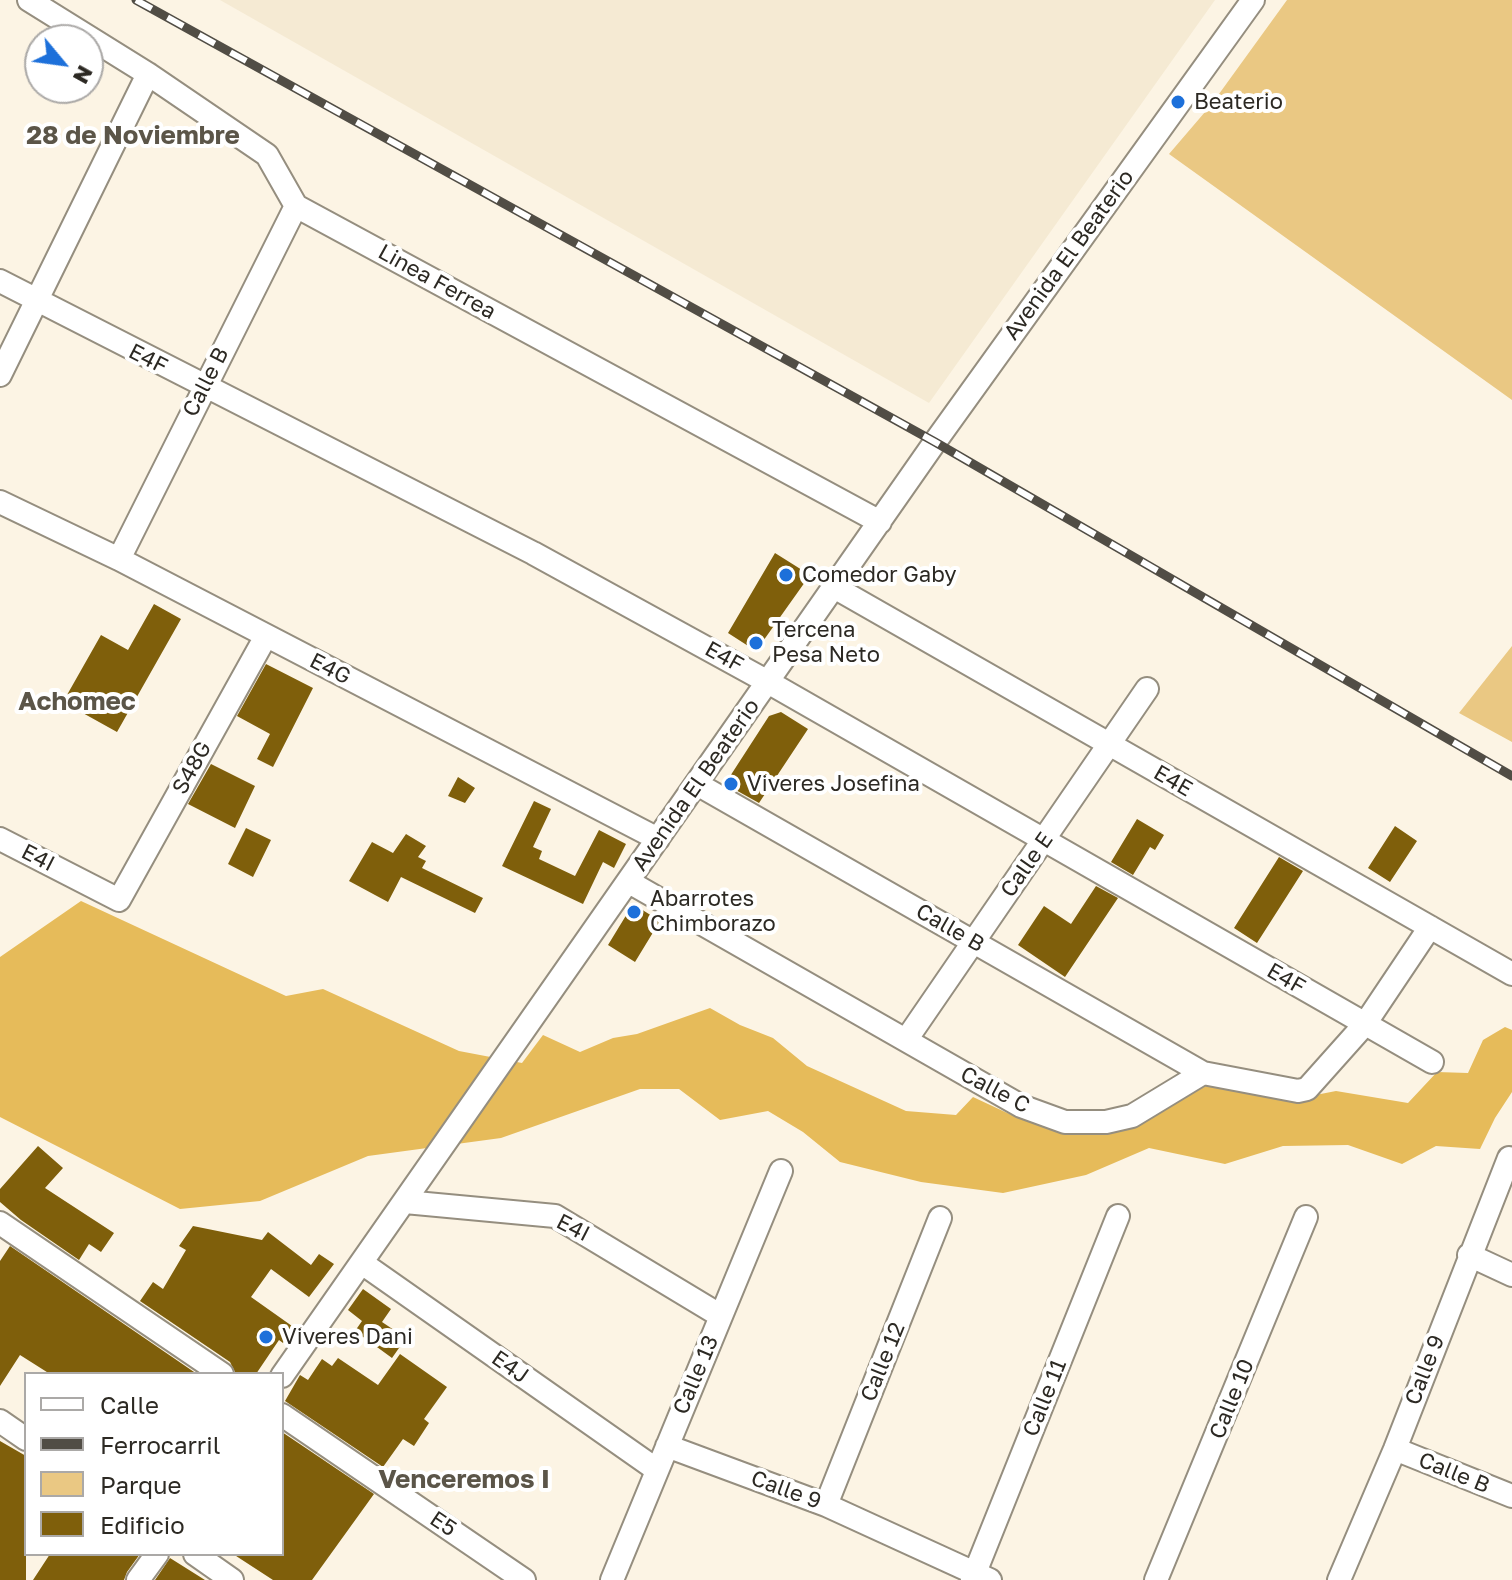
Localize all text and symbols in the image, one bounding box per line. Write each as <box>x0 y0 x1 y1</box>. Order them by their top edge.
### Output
north arrow <box>24 24 104 104</box>
text: N <box>68 61 100 89</box>
place label: Beaterio <box>1194 89 1283 115</box>
marker: Beaterio <box>1169 93 1187 111</box>
district label: 28 de Noviembre <box>26 120 240 152</box>
street label: Avenida El Beaterio <box>998 165 1140 345</box>
street label: Linea Ferrea <box>374 239 500 325</box>
street label: E4F <box>124 338 172 380</box>
street label: Calle B <box>177 343 235 421</box>
place label: Comedor Gaby <box>802 562 957 588</box>
marker: Comedor Gaby <box>777 566 795 584</box>
place label: Tercena Pesa Neto <box>772 617 880 668</box>
marker: Tercena Pesa Neto <box>747 634 765 652</box>
street label: E4F <box>700 636 748 678</box>
street label: E4G <box>305 648 355 690</box>
district label: Achomec <box>18 686 136 718</box>
street label: Avenida El Beaterio <box>627 694 765 876</box>
street label: S48G <box>167 737 217 799</box>
street label: E4E <box>1149 760 1197 802</box>
place label: Viveres Josefina <box>747 771 920 797</box>
marker: Viveres Josefina <box>722 775 740 793</box>
street label: Calle E <box>995 828 1059 902</box>
street label: E4I <box>17 839 59 877</box>
place label: Abarrotes Chimborazo <box>650 886 776 938</box>
street label: Calle B <box>911 898 989 958</box>
marker: Abarrotes Chimborazo <box>625 903 643 921</box>
street label: E4F <box>1262 958 1310 1000</box>
street label: Calle C <box>956 1061 1034 1119</box>
street label: E4I <box>552 1209 594 1247</box>
street label: Calle 12 <box>855 1319 911 1405</box>
place label: Viveres Dani <box>282 1324 413 1350</box>
marker: Viveres Dani <box>257 1328 275 1346</box>
street label: Calle 9 <box>1400 1331 1450 1409</box>
street label: Calle 13 <box>668 1332 724 1418</box>
street label: E4J <box>486 1345 534 1389</box>
street label: Calle 10 <box>1204 1355 1260 1443</box>
street label: Calle 11 <box>1018 1356 1072 1440</box>
legend <box>24 1372 284 1556</box>
text: Calle <box>100 1390 159 1419</box>
text: Ferrocarril <box>100 1430 220 1459</box>
street label: Calle B <box>1415 1447 1493 1499</box>
district label: Venceremos I <box>378 1464 550 1496</box>
street label: Calle 9 <box>747 1465 825 1515</box>
text: Parque <box>100 1470 181 1499</box>
street label: E5 <box>425 1506 461 1542</box>
text: Edificio <box>100 1510 185 1539</box>

